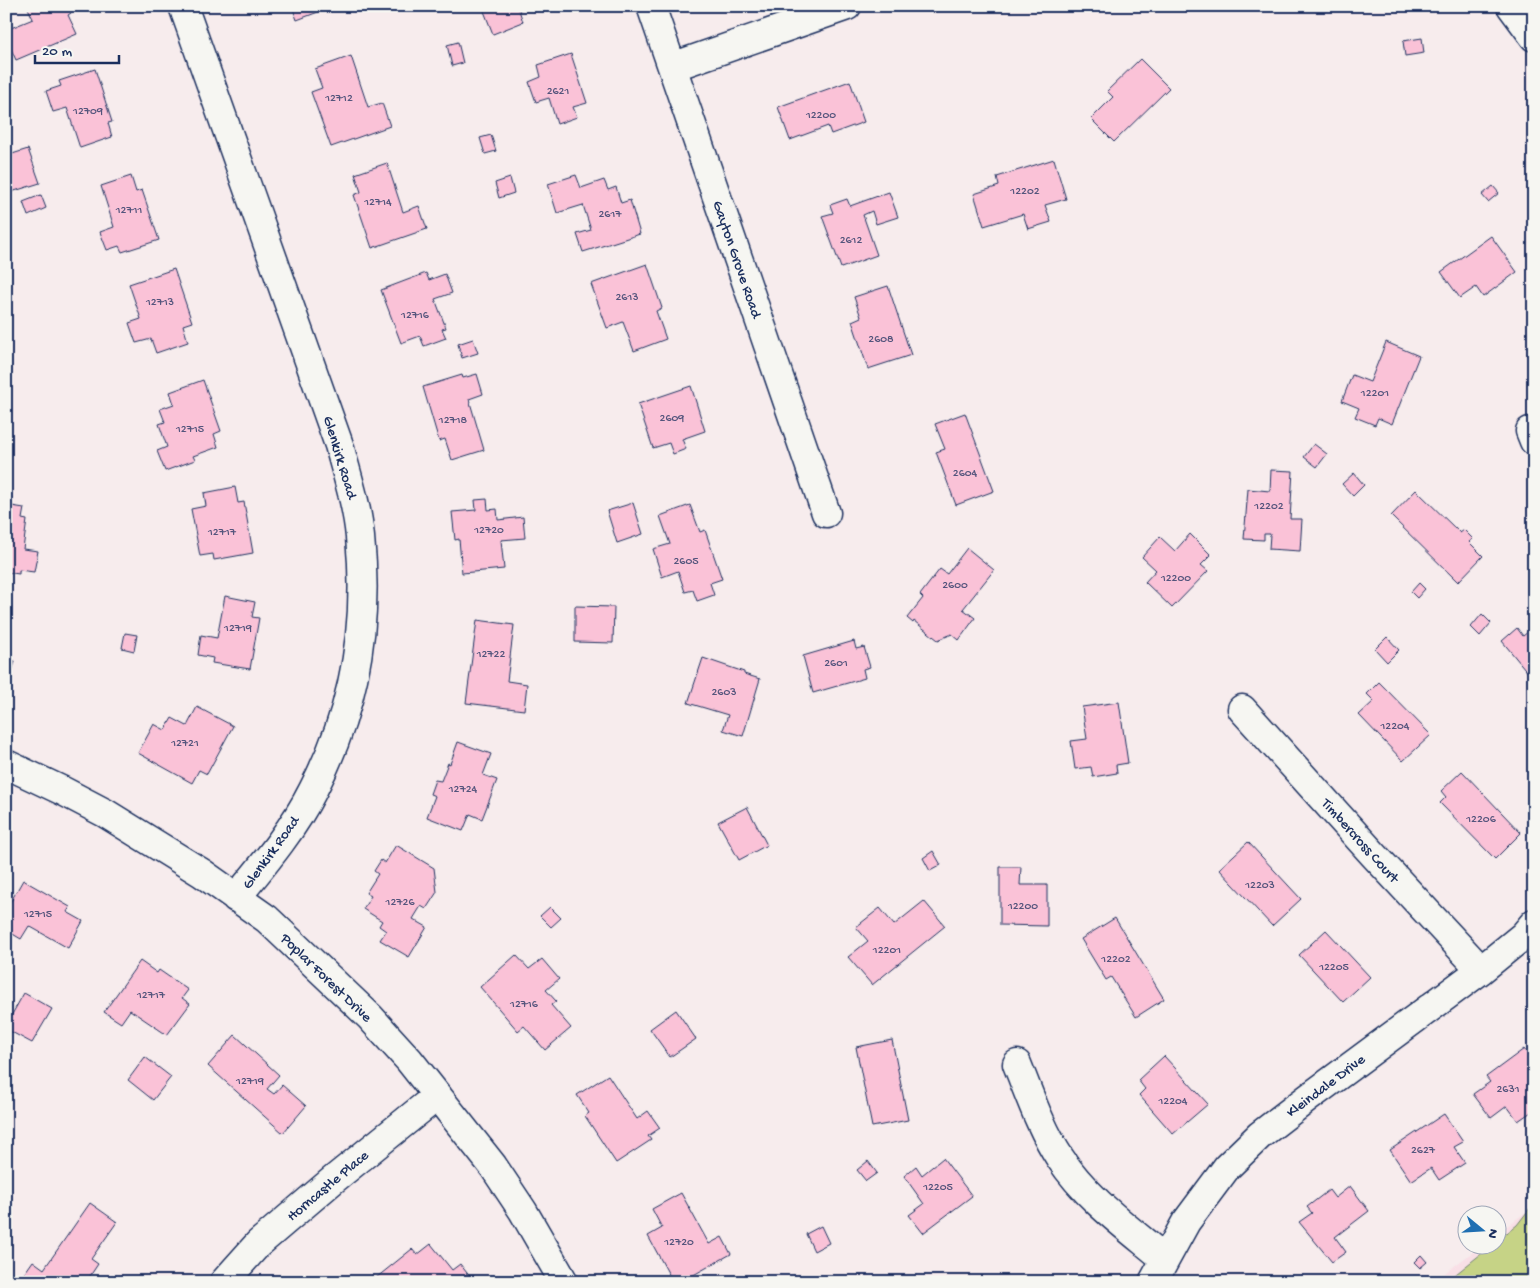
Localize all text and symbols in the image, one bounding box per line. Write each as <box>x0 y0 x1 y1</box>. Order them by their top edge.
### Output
scale bar <box>35 32 119 64</box>
text: 20 m <box>42 43 72 61</box>
house number: 2621 <box>547 85 569 99</box>
house number: 12712 <box>324 92 353 106</box>
house number: 12709 <box>72 105 103 119</box>
house number: 12200 <box>805 109 836 123</box>
house number: 12202 <box>1009 185 1040 199</box>
house number: 12714 <box>363 196 392 210</box>
street label: Gayton Grove Road <box>708 199 765 322</box>
house number: 12711 <box>115 204 142 218</box>
house number: 2617 <box>598 208 622 222</box>
house number: 2612 <box>840 234 862 248</box>
house number: 2613 <box>615 291 639 305</box>
house number: 12713 <box>145 296 174 310</box>
house number: 12716 <box>400 309 430 323</box>
house number: 2608 <box>868 333 894 347</box>
house number: 12201 <box>1360 387 1389 401</box>
house number: 2609 <box>660 412 684 426</box>
street label: Glenkirk Road <box>318 414 361 502</box>
house number: 12718 <box>438 414 468 428</box>
house number: 12715 <box>175 423 204 437</box>
house number: 2604 <box>953 467 978 481</box>
house number: 12202 <box>1253 500 1284 514</box>
house number: 12720 <box>473 524 504 538</box>
house number: 12717 <box>207 526 237 540</box>
house number: 2605 <box>673 555 699 569</box>
house number: 12200 <box>1160 572 1191 586</box>
house number: 2600 <box>942 579 968 593</box>
house number: 12719 <box>223 622 252 636</box>
house number: 12722 <box>476 648 505 662</box>
house number: 2601 <box>824 657 848 671</box>
house number: 2603 <box>711 686 737 700</box>
house number: 12204 <box>1379 720 1410 734</box>
house number: 12721 <box>170 737 199 751</box>
house number: 12724 <box>448 783 478 797</box>
street label: Timbercross Court <box>1316 795 1404 889</box>
street label: Glenkirk Road <box>239 812 305 893</box>
house number: 12206 <box>1465 813 1497 827</box>
house number: 12203 <box>1244 879 1275 893</box>
house number: 12726 <box>385 896 415 910</box>
house number: 12200 <box>1007 900 1038 914</box>
house number: 12715 <box>23 908 52 922</box>
street label: Poplar Forest Drive <box>275 929 375 1027</box>
house number: 12201 <box>872 944 901 958</box>
house number: 12202 <box>1100 953 1131 967</box>
house number: 12205 <box>1318 961 1349 975</box>
house number: 12717 <box>136 989 166 1003</box>
house number: 12716 <box>509 998 539 1012</box>
street label: Kleindale Drive <box>1283 1051 1369 1122</box>
house number: 12719 <box>235 1075 264 1089</box>
house number: 2631 <box>1496 1083 1520 1097</box>
house number: 12204 <box>1157 1095 1188 1109</box>
house number: 2627 <box>1411 1144 1436 1158</box>
street label: Horncastle Place <box>284 1147 373 1226</box>
house number: 12205 <box>922 1181 953 1195</box>
north arrow <box>1458 1206 1508 1256</box>
text: N <box>1482 1226 1501 1240</box>
house number: 12720 <box>663 1236 694 1250</box>

